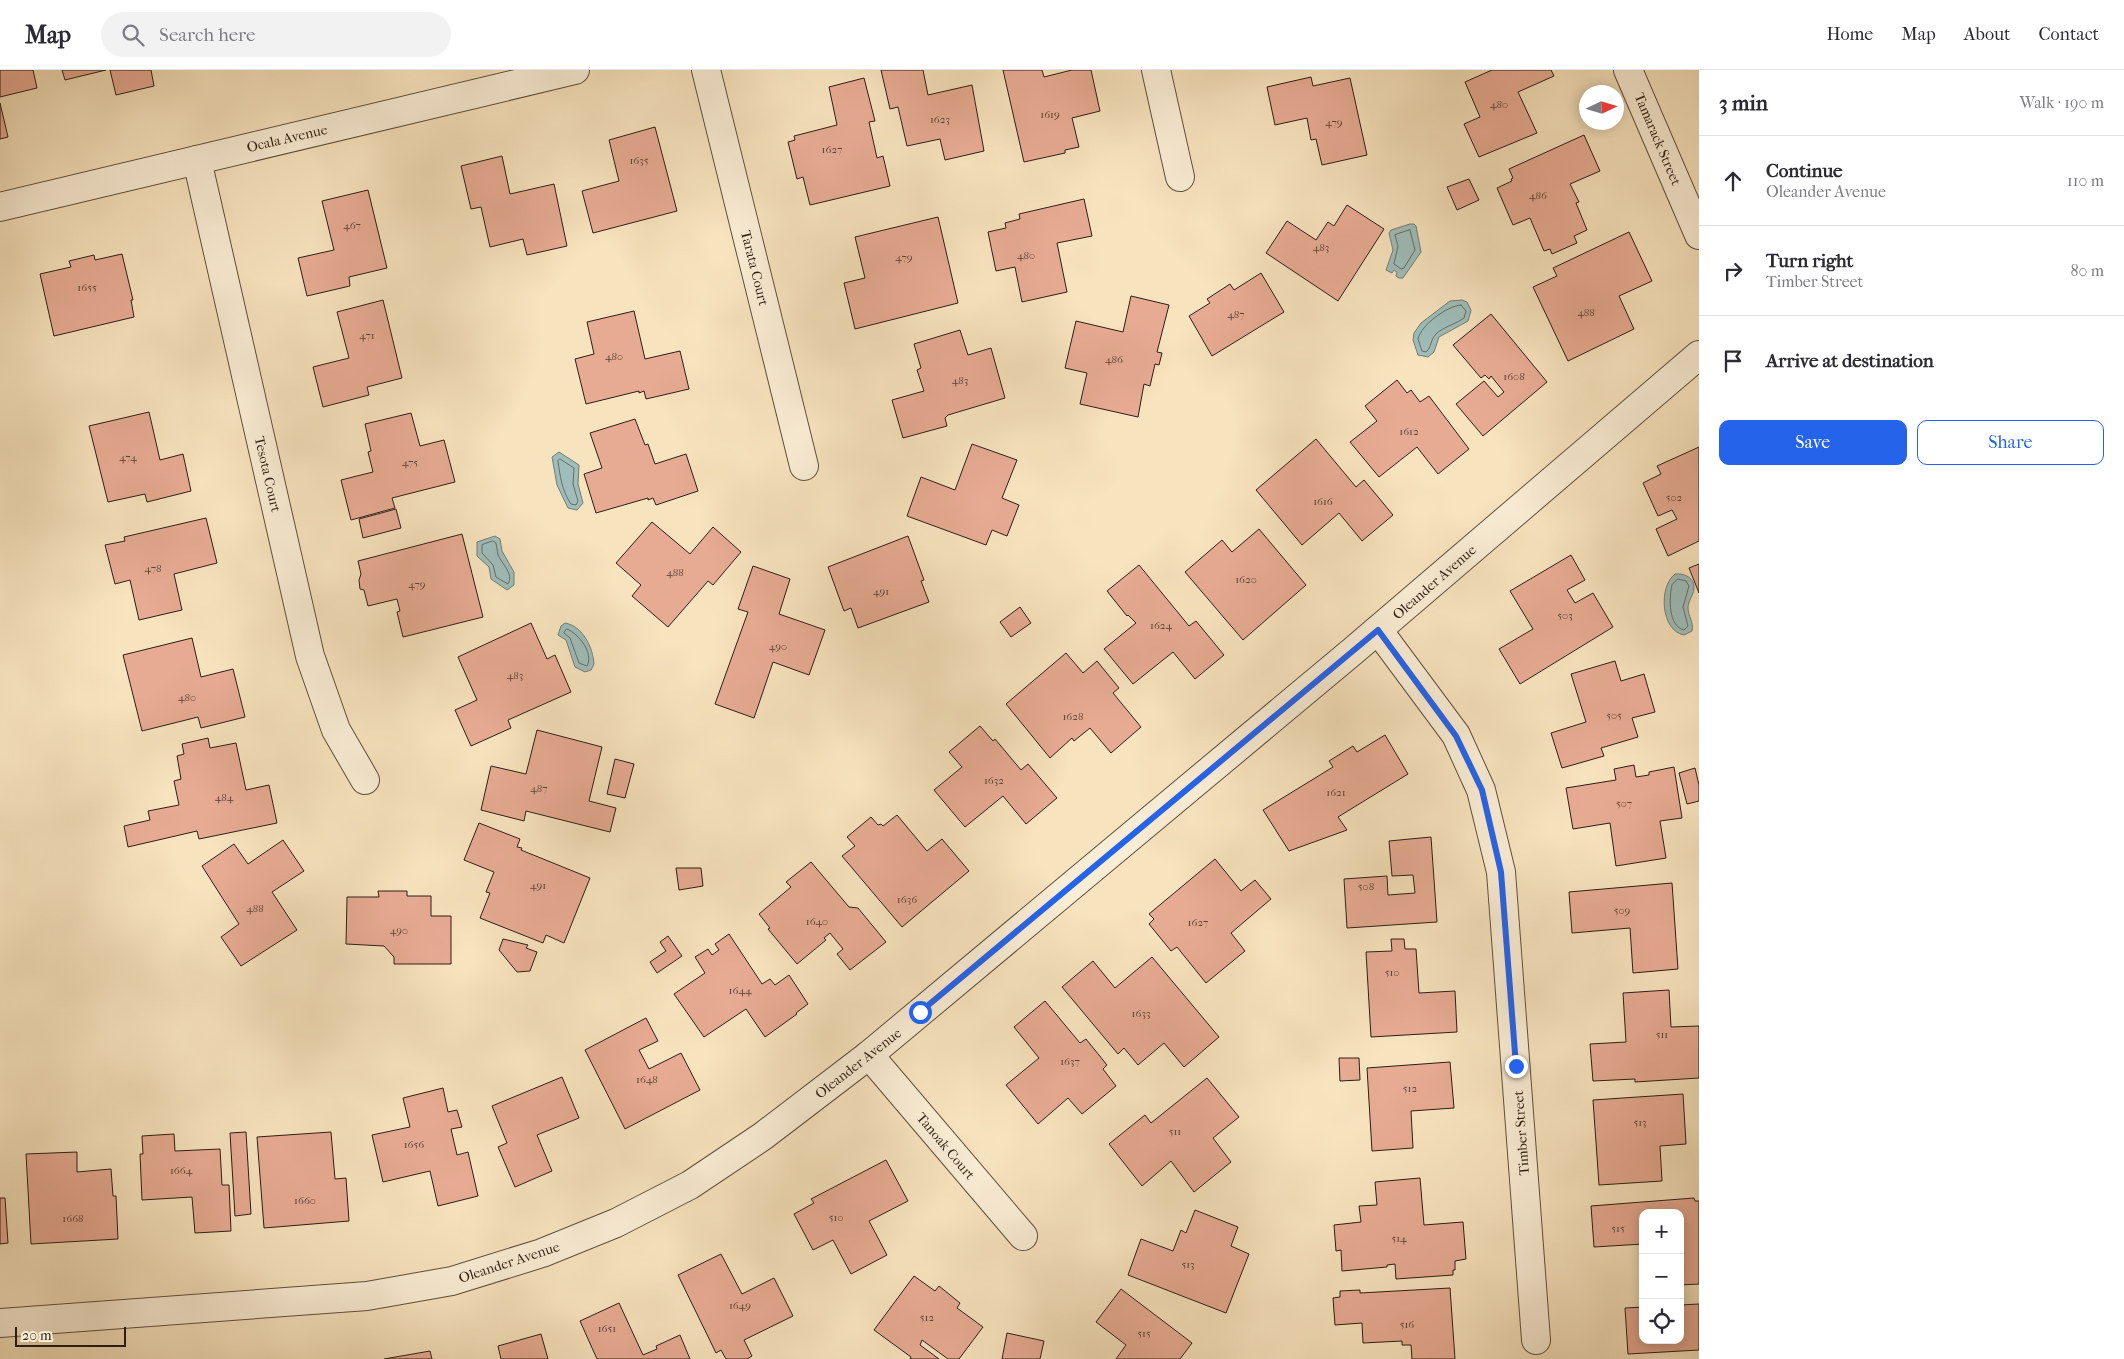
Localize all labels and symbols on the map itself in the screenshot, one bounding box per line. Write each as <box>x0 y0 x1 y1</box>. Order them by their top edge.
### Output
north arrow <box>1579 85 1624 130</box>
street label: Tamarack Street <box>1630 91 1685 188</box>
house number: 480 <box>1490 98 1508 111</box>
house number: 1619 <box>1040 108 1060 121</box>
house number: 1623 <box>930 113 950 126</box>
house number: 479 <box>1325 116 1343 129</box>
street label: Ocala Avenue <box>245 121 329 156</box>
house number: 1627 <box>822 143 842 156</box>
house number: 1635 <box>629 154 649 167</box>
house number: 486 <box>1529 189 1547 202</box>
house number: 467 <box>343 219 361 232</box>
street label: Tarata Court <box>737 229 772 308</box>
house number: 483 <box>1313 241 1329 254</box>
house number: 480 <box>1017 249 1035 262</box>
house number: 479 <box>895 251 913 264</box>
house number: 1655 <box>77 281 97 294</box>
house number: 488 <box>1577 306 1595 319</box>
house number: 487 <box>1227 308 1245 321</box>
house number: 471 <box>359 329 375 342</box>
house number: 480 <box>605 350 623 363</box>
house number: 486 <box>1105 353 1123 366</box>
house number: 1608 <box>1503 370 1525 383</box>
house number: 483 <box>952 374 968 387</box>
house number: 1612 <box>1399 425 1419 438</box>
street label: Tesota Court <box>251 435 284 514</box>
house number: 474 <box>119 451 137 464</box>
house number: 475 <box>402 456 418 469</box>
house number: 502 <box>1666 491 1683 504</box>
house number: 1616 <box>1313 495 1333 508</box>
street label: Oleander Avenue <box>1389 541 1480 623</box>
house number: 478 <box>144 562 162 575</box>
house number: 488 <box>666 566 684 579</box>
house number: 1620 <box>1235 573 1257 586</box>
house number: 479 <box>408 578 426 591</box>
house number: 491 <box>873 585 889 598</box>
house number: 503 <box>1557 609 1573 622</box>
house number: 1624 <box>1150 619 1172 632</box>
house number: 490 <box>769 640 787 653</box>
house number: 483 <box>507 669 523 682</box>
house number: 480 <box>178 691 196 704</box>
house number: 505 <box>1606 709 1622 722</box>
house number: 1628 <box>1062 710 1084 723</box>
house number: 1632 <box>984 774 1004 787</box>
house number: 487 <box>530 782 548 795</box>
house number: 1621 <box>1326 786 1346 799</box>
house number: 484 <box>215 791 234 804</box>
house number: 507 <box>1616 797 1632 810</box>
house number: 491 <box>530 879 546 892</box>
house number: 508 <box>1358 880 1374 893</box>
house number: 1636 <box>897 893 917 906</box>
house number: 488 <box>246 902 264 915</box>
house number: 509 <box>1614 904 1631 917</box>
house number: 1640 <box>806 915 828 928</box>
house number: 1627 <box>1188 916 1208 929</box>
house number: 490 <box>390 924 408 937</box>
house number: 510 <box>1385 966 1399 979</box>
house number: 1644 <box>729 984 752 997</box>
route start <box>909 1001 932 1024</box>
house number: 1633 <box>1132 1007 1150 1020</box>
street label: Oleander Avenue <box>812 1024 905 1102</box>
house number: 511 <box>1656 1028 1668 1041</box>
house number: 1637 <box>1060 1055 1080 1068</box>
route end <box>1505 1055 1528 1078</box>
house number: 1648 <box>636 1073 658 1086</box>
house number: 512 <box>1403 1082 1418 1095</box>
street label: Timber Street <box>1510 1090 1533 1176</box>
street label: Tanoak Court <box>913 1109 978 1183</box>
house number: 513 <box>1633 1116 1647 1129</box>
house number: 511 <box>1169 1125 1181 1138</box>
house number: 1656 <box>404 1138 424 1151</box>
house number: 1664 <box>170 1164 193 1177</box>
house number: 1660 <box>294 1194 316 1207</box>
house number: 510 <box>829 1211 843 1224</box>
house number: 1668 <box>62 1212 84 1225</box>
house number: 515 <box>1611 1222 1625 1235</box>
house number: 514 <box>1391 1232 1407 1245</box>
street label: Oleander Avenue <box>457 1238 562 1287</box>
house number: 513 <box>1181 1258 1195 1271</box>
house number: 1649 <box>729 1299 751 1312</box>
house number: 512 <box>920 1311 935 1324</box>
house number: 516 <box>1400 1318 1414 1331</box>
house number: 1651 <box>598 1322 616 1335</box>
scale bar <box>15 1324 126 1347</box>
house number: 515 <box>1137 1327 1151 1340</box>

